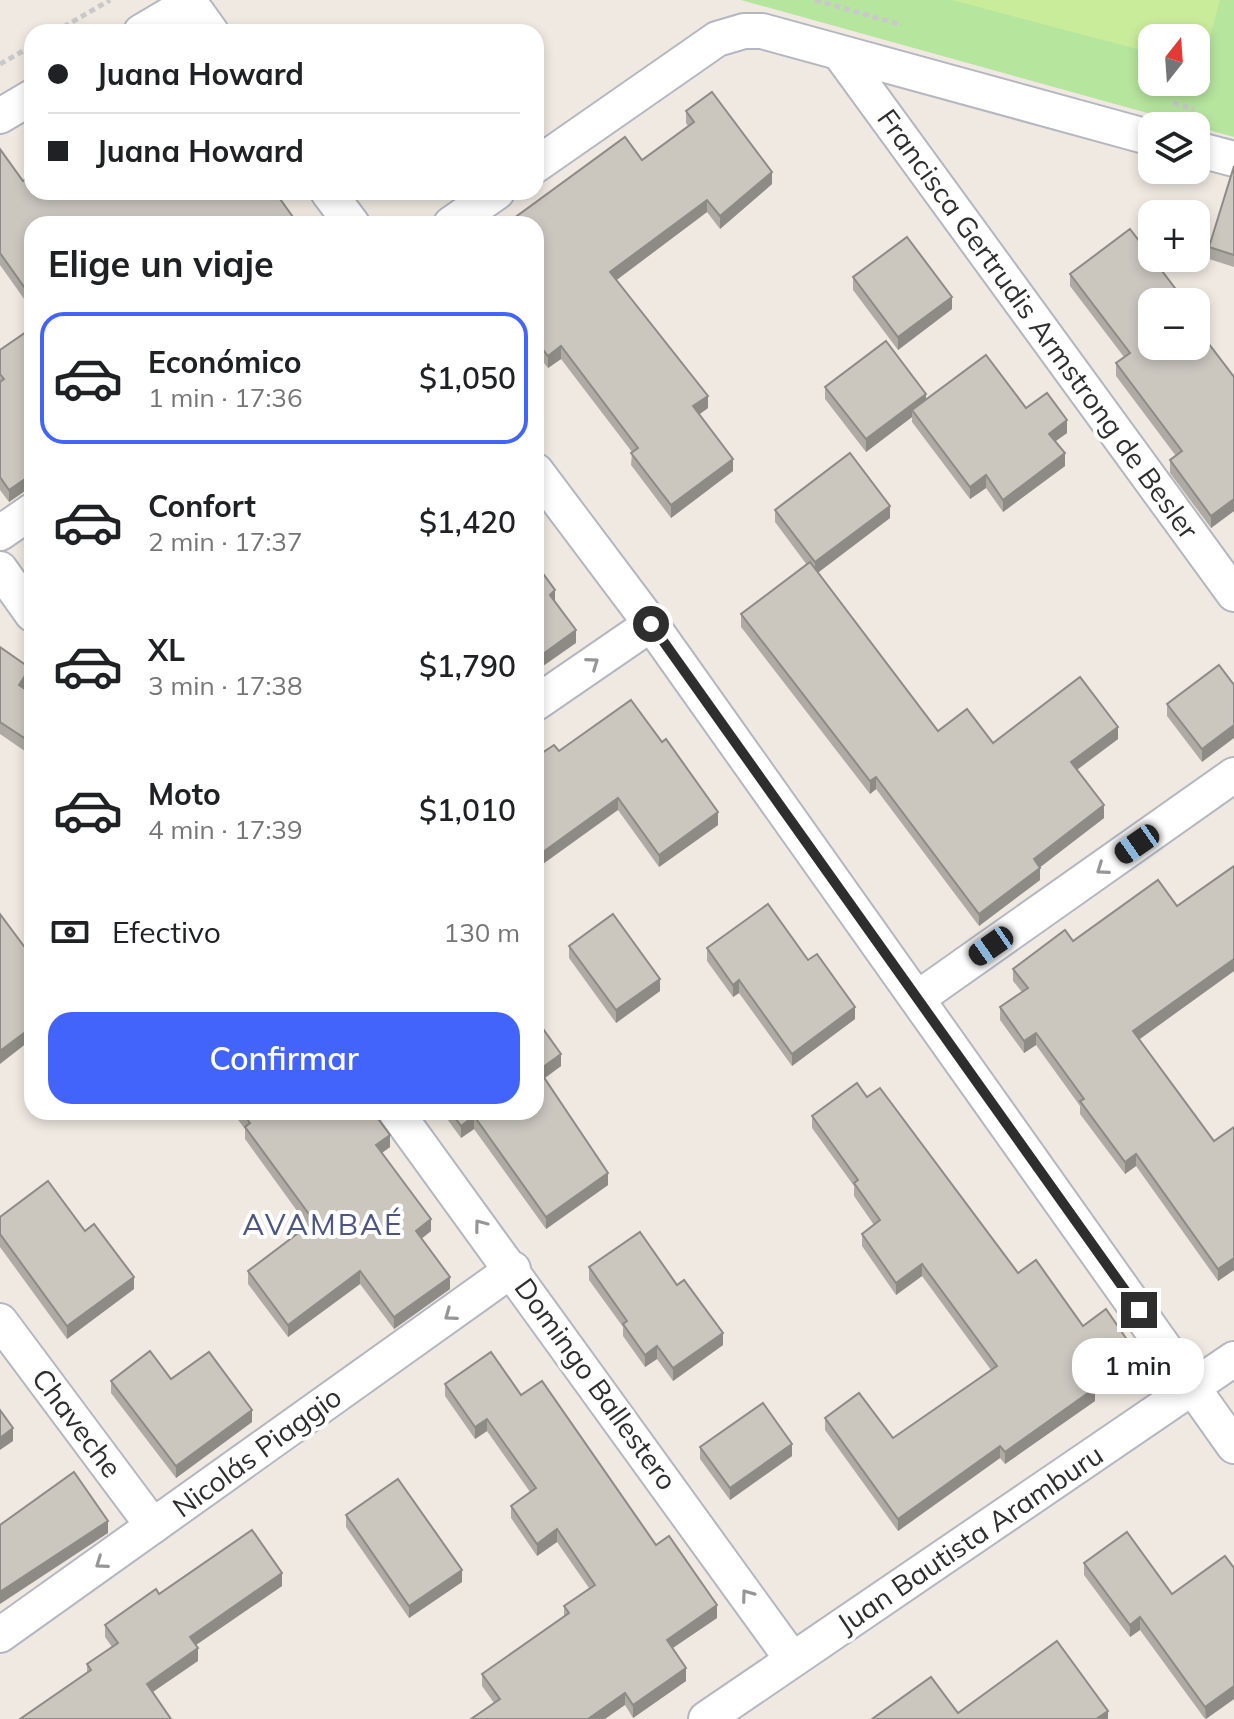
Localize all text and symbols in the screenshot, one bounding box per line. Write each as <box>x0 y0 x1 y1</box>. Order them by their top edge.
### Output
north arrow <box>1138 24 1210 96</box>
map controls <box>1138 24 1210 360</box>
text: Juana Howard <box>96 55 304 93</box>
street label: Francisca Gertrudis Armstrong de Besler <box>870 102 1207 546</box>
button: layers <box>1138 112 1210 184</box>
text: Juana Howard <box>96 132 304 170</box>
button: + <box>1138 200 1210 272</box>
text: Elige un viaje <box>48 241 274 286</box>
button: − <box>1138 288 1210 360</box>
icon: car <box>52 342 124 414</box>
text: Económico <box>148 343 302 381</box>
text: $1,050 <box>419 359 516 397</box>
text: 1 min · 17:36 <box>148 381 303 414</box>
icon: car <box>52 486 124 558</box>
text: Confort <box>148 487 256 525</box>
text: $1,420 <box>419 503 516 541</box>
text: 2 min · 17:37 <box>148 525 303 558</box>
route start <box>633 606 669 642</box>
icon: car <box>52 630 124 702</box>
text: XL <box>148 631 185 669</box>
text: $1,790 <box>419 647 516 685</box>
one-way arrow <box>585 658 599 673</box>
text: 3 min · 17:38 <box>148 669 303 702</box>
icon: car <box>52 774 124 846</box>
text: Moto <box>148 775 221 813</box>
text: $1,010 <box>419 791 516 829</box>
text: 4 min · 17:39 <box>148 813 303 846</box>
car <box>1110 820 1164 868</box>
one-way arrow <box>1096 859 1110 874</box>
icon: cash <box>48 910 92 954</box>
text: Efectivo <box>112 913 221 951</box>
text: 130 m <box>444 916 520 949</box>
car <box>964 922 1018 970</box>
button: Confirmar <box>48 1012 520 1104</box>
district label: AVAMBAÉ <box>242 1205 404 1243</box>
one-way arrow <box>476 1219 490 1234</box>
street label: Domingo Ballestero <box>508 1271 685 1497</box>
route end <box>1121 1292 1157 1328</box>
one-way arrow <box>444 1305 459 1319</box>
callout: 1 min <box>1073 1338 1205 1394</box>
text: 1 min <box>1104 1349 1172 1382</box>
street label: Chaveche <box>25 1361 130 1484</box>
street label: Nicolás Piaggio <box>166 1379 348 1525</box>
street label: Juan Bautista Aramburu <box>830 1436 1109 1641</box>
one-way arrow <box>96 1553 110 1568</box>
one-way arrow <box>742 1589 756 1604</box>

